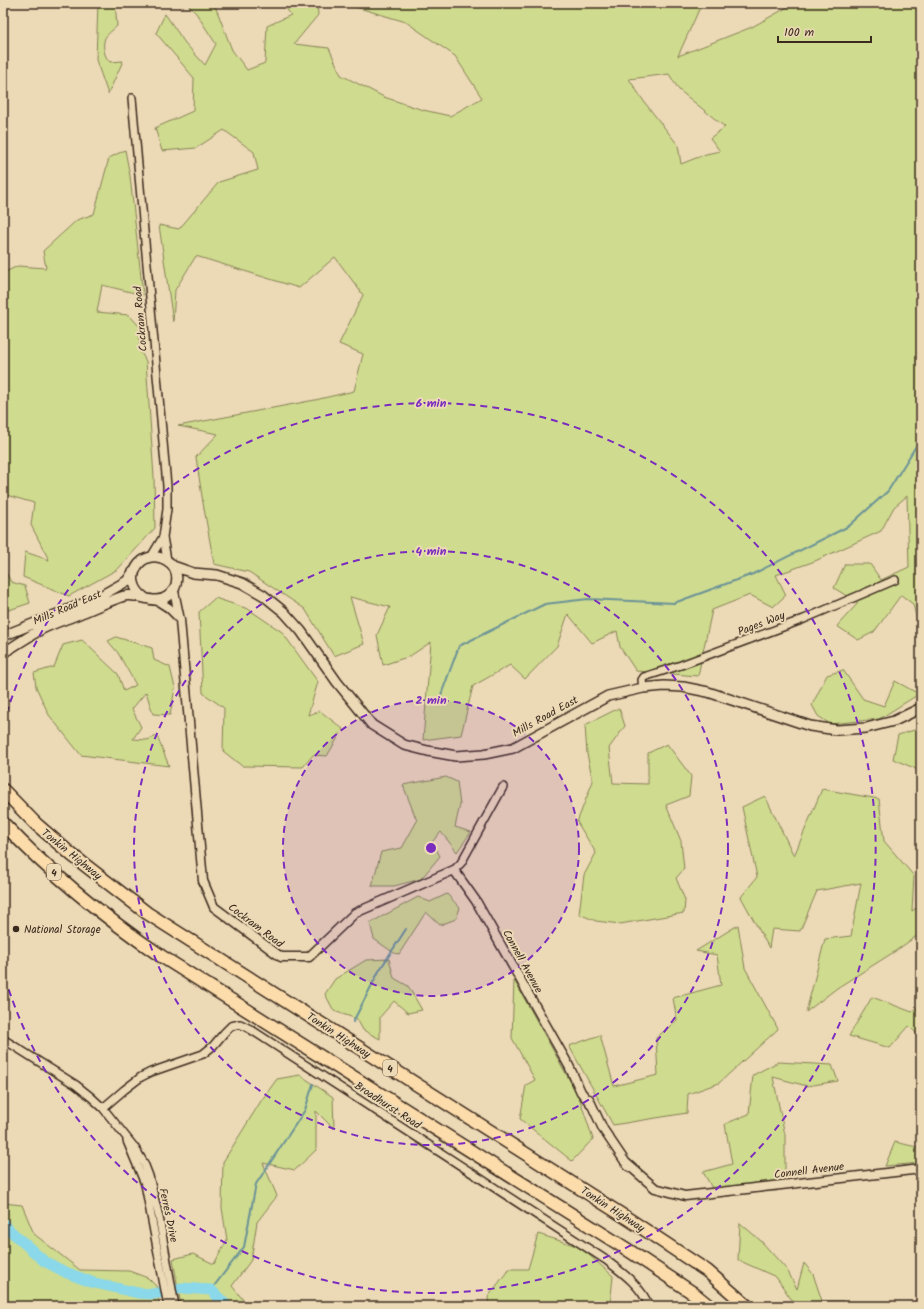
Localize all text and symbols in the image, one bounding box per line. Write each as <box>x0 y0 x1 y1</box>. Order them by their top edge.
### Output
scale bar <box>778 18 871 44</box>
text: 100 m <box>784 23 815 42</box>
street label: Cockram Road <box>129 285 153 352</box>
text: 6 min <box>416 394 447 413</box>
text: 4 min <box>416 542 447 561</box>
street label: Mills Road East <box>30 585 105 630</box>
street label: Pages Way <box>735 606 788 641</box>
text: 2 min <box>415 691 447 710</box>
street label: Mills Road East <box>509 691 582 742</box>
street label: Tonkin Highway <box>37 825 106 885</box>
centre of rings <box>424 841 438 855</box>
road number: 4 <box>47 864 61 880</box>
street label: Cockram Road <box>224 899 287 953</box>
place label: National Storage <box>24 921 101 939</box>
marker: National Storage <box>11 924 21 934</box>
street label: Connell Avenue <box>497 926 547 997</box>
street label: Tonkin Highway <box>303 1008 375 1064</box>
road number: 4 <box>383 1060 397 1076</box>
street label: Broadhurst Road <box>350 1077 425 1135</box>
street label: Connell Avenue <box>773 1158 845 1184</box>
street label: Tonkin Highway <box>577 1182 649 1238</box>
street label: Ferres Drive <box>154 1186 183 1244</box>

